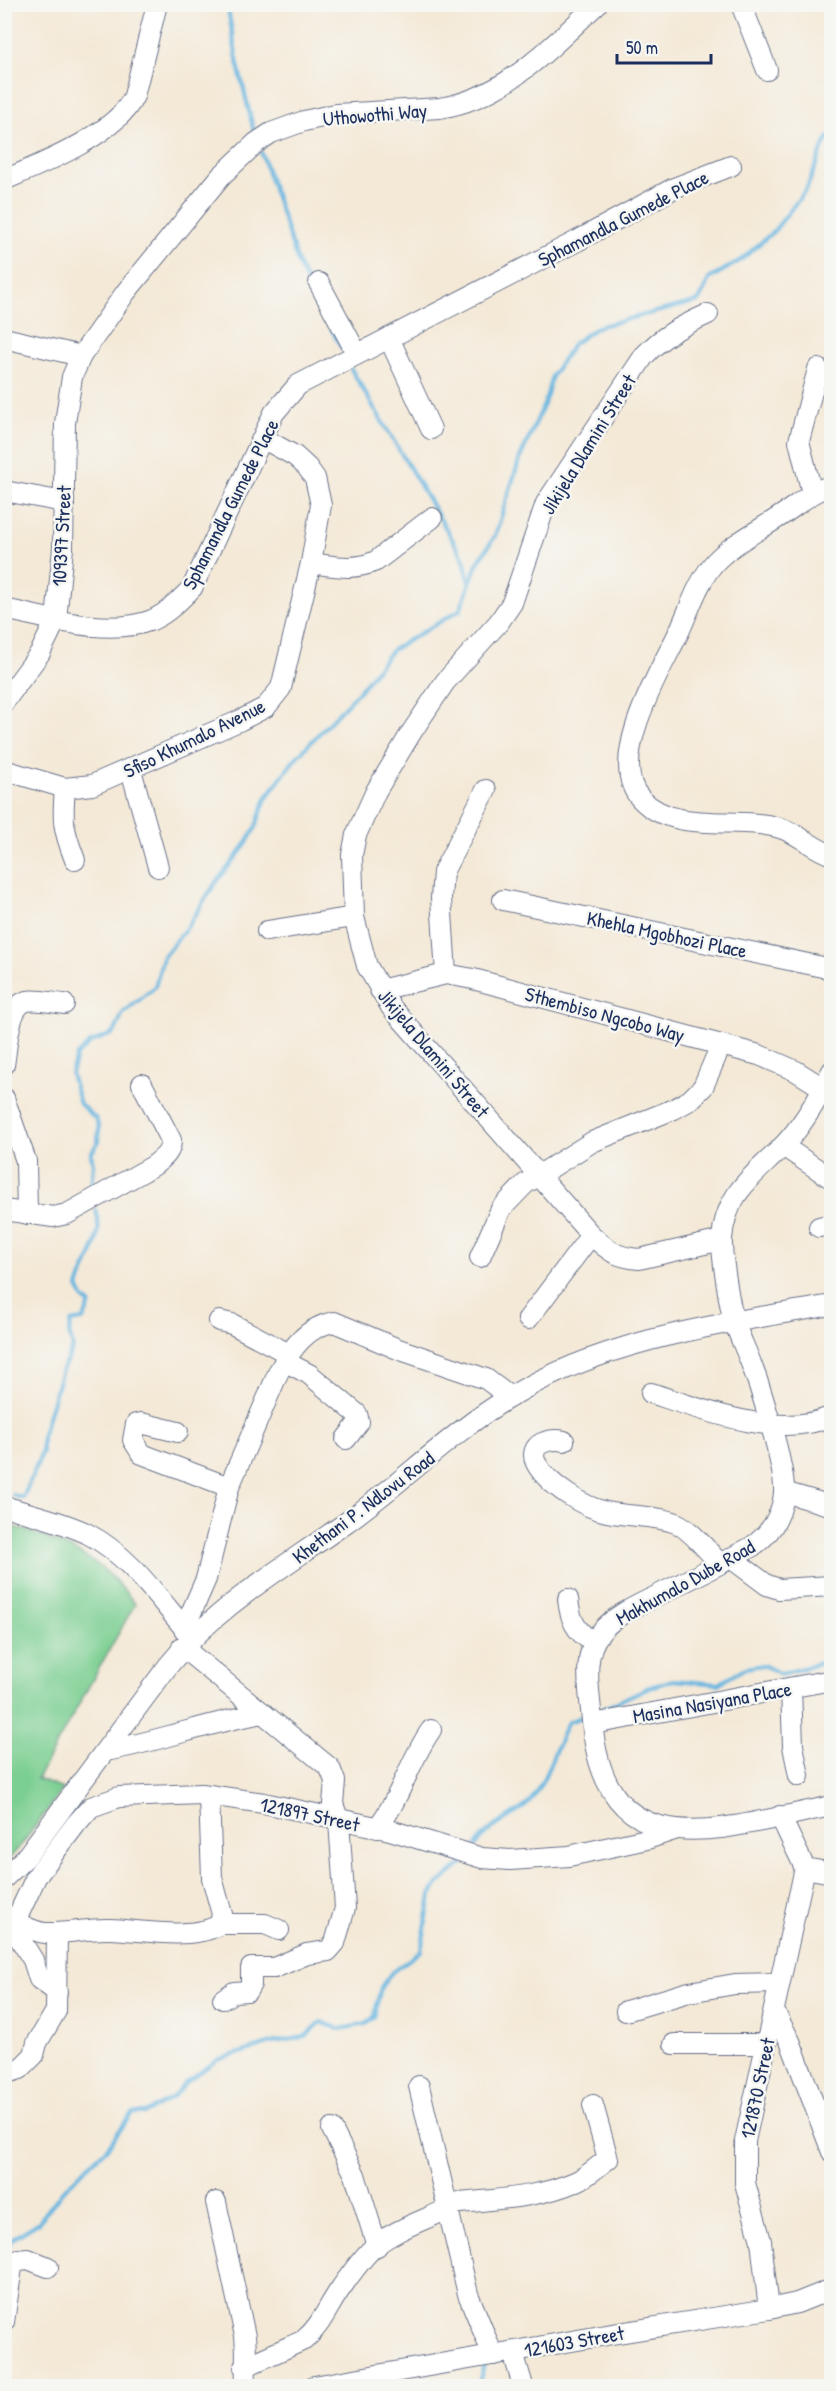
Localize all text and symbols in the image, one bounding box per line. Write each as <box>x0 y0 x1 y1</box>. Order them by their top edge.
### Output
scale bar <box>617 27 712 65</box>
text: 50 m <box>626 35 658 60</box>
street label: Uthowothi Way <box>322 96 428 132</box>
street label: Sphamandla Gumede Place <box>533 163 713 273</box>
street label: Jikijela Dlamini Street <box>534 368 643 519</box>
street label: Sphamandla Gumede Place <box>175 414 285 594</box>
street label: 109397 Street <box>45 484 77 587</box>
street label: Sfiso Khumalo Avenue <box>119 692 269 784</box>
street label: Khehla Mgobhozi Place <box>585 904 749 964</box>
street label: Sthembiso Ngcobo Way <box>522 980 688 1048</box>
street label: Jikijela Dlamini Street <box>372 983 497 1124</box>
street label: Khethani P. Ndlovu Road <box>286 1444 440 1569</box>
street label: Makhumalo Dube Road <box>611 1533 759 1631</box>
street label: Masina Nasiyana Place <box>631 1675 793 1729</box>
street label: 121897 Street <box>258 1790 363 1838</box>
street label: 121870 Street <box>733 2034 781 2141</box>
street label: 121603 Street <box>522 2319 627 2363</box>

